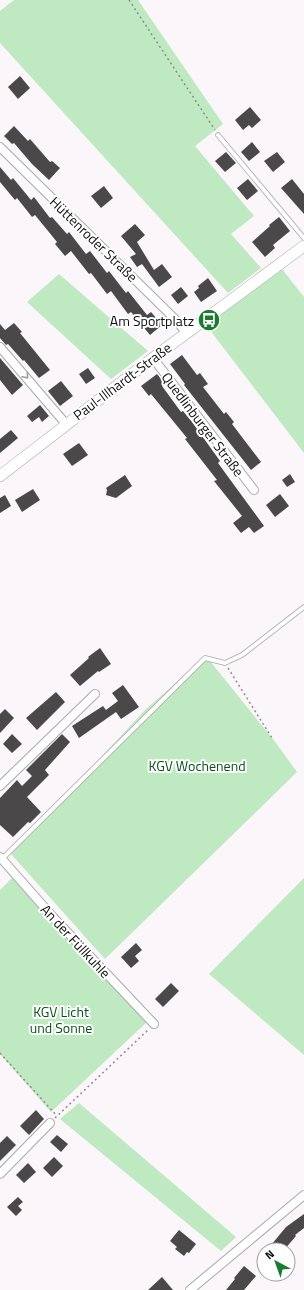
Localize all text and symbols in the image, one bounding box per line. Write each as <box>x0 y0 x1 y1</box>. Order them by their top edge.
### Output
street label: Hüttenroder Straße <box>45 191 143 287</box>
bus stop icon: Am Sportplatz <box>196 307 222 333</box>
place label: Am Sportplatz <box>110 310 194 331</box>
street label: Paul-Illhardt-Straße <box>68 337 176 425</box>
street label: Quedlinburger Straße <box>157 367 249 481</box>
one-way arrow <box>21 372 28 379</box>
park label: KGV Wochenend <box>148 755 246 776</box>
street label: An der Füllkuhle <box>36 899 116 983</box>
park label: KGV Licht und Sonne <box>30 1001 92 1038</box>
north arrow <box>256 1242 296 1282</box>
text: N <box>261 1246 278 1263</box>

